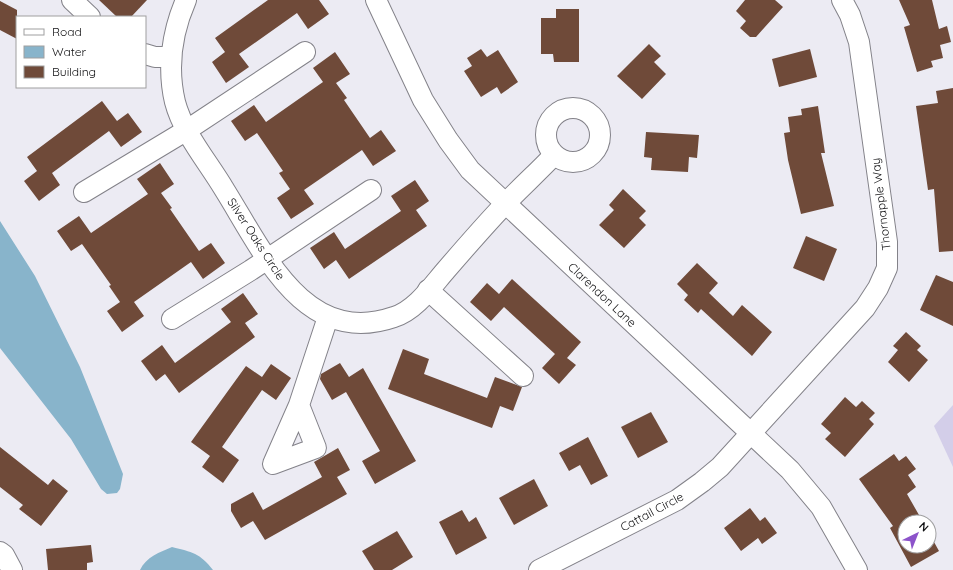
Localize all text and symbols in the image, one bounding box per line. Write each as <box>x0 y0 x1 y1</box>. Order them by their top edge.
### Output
legend <box>16 16 146 88</box>
text: Road <box>52 24 82 39</box>
text: Water <box>52 44 87 59</box>
text: Building <box>52 64 96 79</box>
street label: Thornapple Way <box>867 157 894 251</box>
street label: Silver Oaks Circle <box>224 195 289 283</box>
street label: Clarendon Lane <box>565 259 640 330</box>
street label: Cattail Circle <box>618 489 686 535</box>
north arrow <box>897 514 937 554</box>
text: N <box>916 519 932 535</box>

